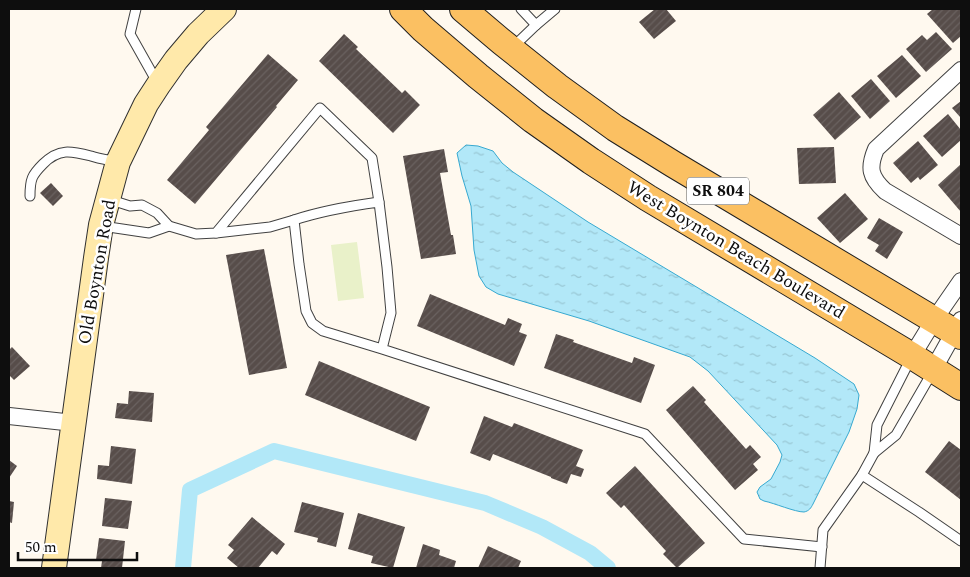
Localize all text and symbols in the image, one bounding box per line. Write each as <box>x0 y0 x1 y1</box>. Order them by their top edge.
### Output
street label: West Boynton Beach Boulevard <box>622 174 850 326</box>
road number: SR 804 <box>687 178 749 205</box>
street label: Old Boynton Road <box>71 197 123 347</box>
scale bar <box>18 530 136 562</box>
text: 50 m <box>25 536 57 559</box>

